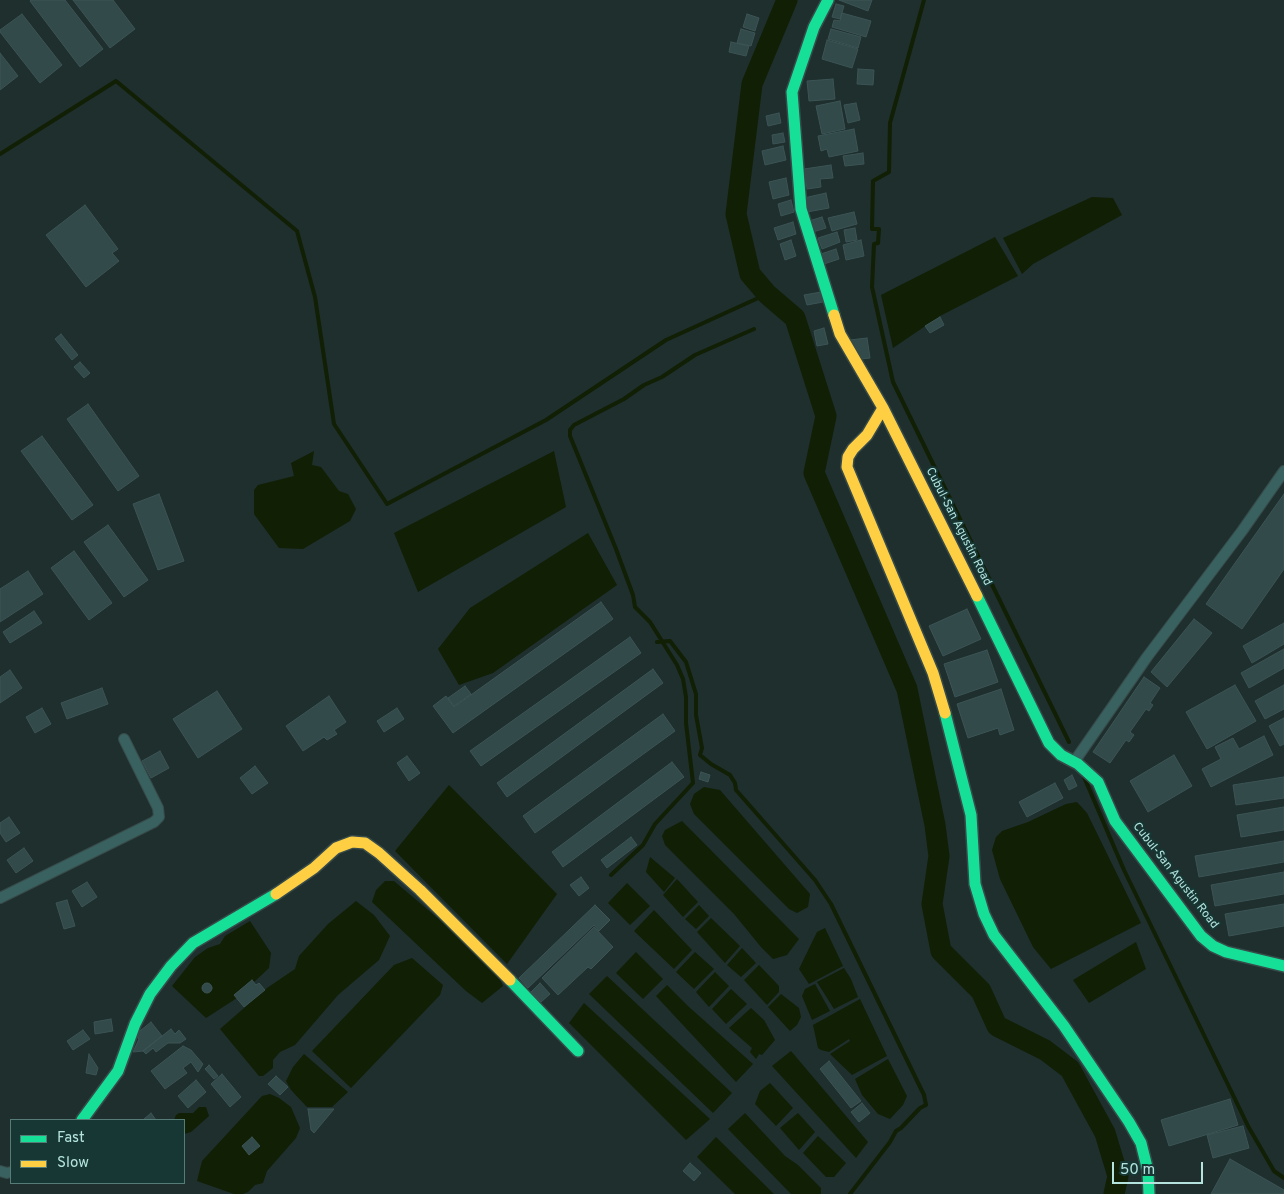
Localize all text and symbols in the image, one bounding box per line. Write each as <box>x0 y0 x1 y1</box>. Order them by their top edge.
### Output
street label: Cubul-San Agustin Road <box>922 465 994 589</box>
street label: Cubul-San Agustin Road <box>1129 820 1221 932</box>
legend <box>10 1119 185 1184</box>
text: Fast <box>57 1129 85 1148</box>
scale bar <box>1114 1152 1205 1184</box>
text: Slow <box>57 1154 89 1173</box>
text: 50 m <box>1120 1161 1155 1180</box>

